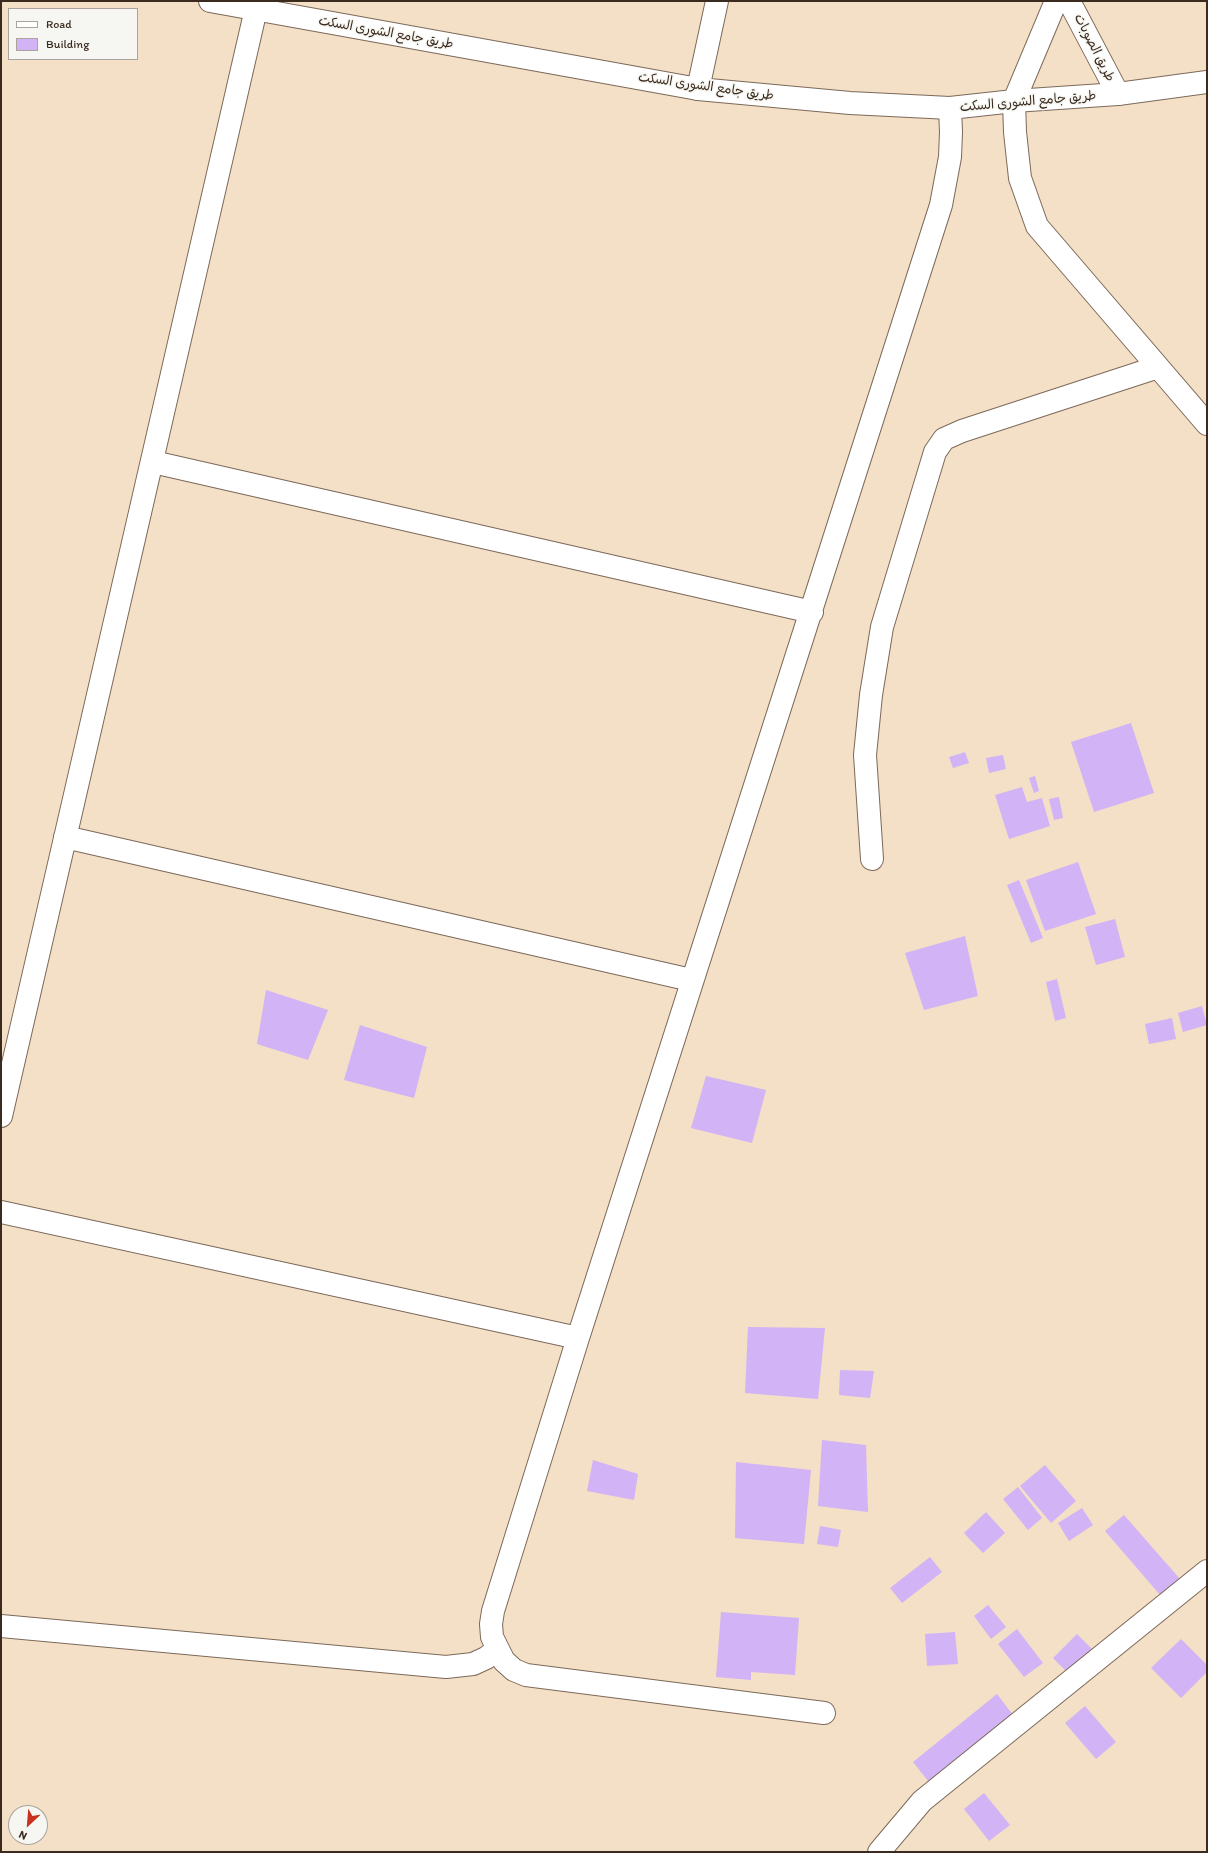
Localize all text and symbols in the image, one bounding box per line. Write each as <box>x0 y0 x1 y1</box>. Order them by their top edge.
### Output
legend <box>8 8 138 60</box>
street label: طريق الصوبات <box>1070 12 1118 84</box>
street label: طريق جامع الشورى السكت <box>317 13 455 53</box>
text: Road <box>46 17 72 31</box>
text: Building <box>46 37 89 51</box>
street label: طريق جامع الشورى السكت <box>637 70 775 104</box>
street label: طريق جامع الشورى السكت <box>959 88 1097 116</box>
north arrow <box>8 1805 48 1845</box>
text: N <box>17 1828 29 1843</box>

